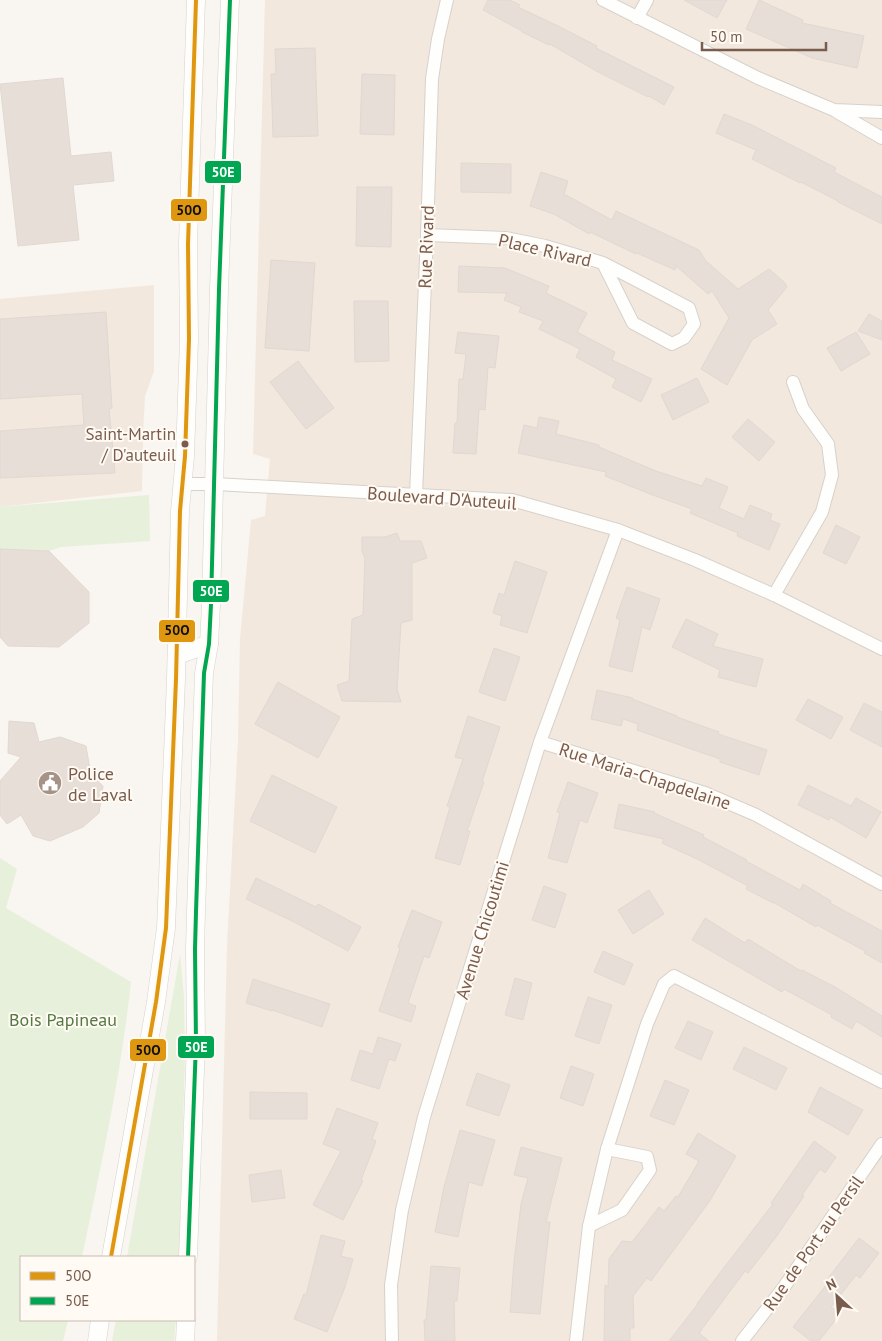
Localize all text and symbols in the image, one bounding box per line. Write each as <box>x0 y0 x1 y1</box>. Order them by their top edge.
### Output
scale bar <box>702 20 826 52</box>
text: 50 m <box>710 27 743 46</box>
line badge: 50E <box>204 160 242 184</box>
text: 50E <box>211 163 235 181</box>
line badge: 50O <box>170 198 208 222</box>
text: 50O <box>176 201 202 219</box>
street label: Rue Rivard <box>413 205 439 289</box>
street label: Place Rivard <box>496 228 594 272</box>
place label: Saint-Martin / D'auteuil <box>86 423 176 466</box>
marker: Saint-Martin / D'auteuil <box>180 439 190 449</box>
street label: Boulevard D'Auteuil <box>366 481 518 515</box>
line badge: 50E <box>192 579 230 603</box>
text: 50E <box>199 582 223 600</box>
line badge: 50O <box>158 619 196 643</box>
text: 50O <box>164 621 190 639</box>
street label: Rue Maria-Chapdelaine <box>556 737 734 815</box>
place label: Police de Laval <box>68 762 133 806</box>
public building icon: Police de Laval <box>37 770 63 796</box>
street label: Avenue Chicoutimi <box>450 858 514 1002</box>
park label: Bois Papineau <box>9 1008 117 1031</box>
line badge: 50E <box>177 1035 215 1059</box>
line badge: 50O <box>129 1038 167 1062</box>
text: 50E <box>184 1038 208 1056</box>
text: 50O <box>135 1041 161 1059</box>
street label: Rue de Port au Persil <box>758 1170 869 1315</box>
legend <box>20 1256 195 1321</box>
text: 50O <box>65 1266 92 1285</box>
north arrow <box>812 1271 862 1321</box>
text: N <box>823 1274 839 1294</box>
text: 50E <box>65 1291 89 1310</box>

